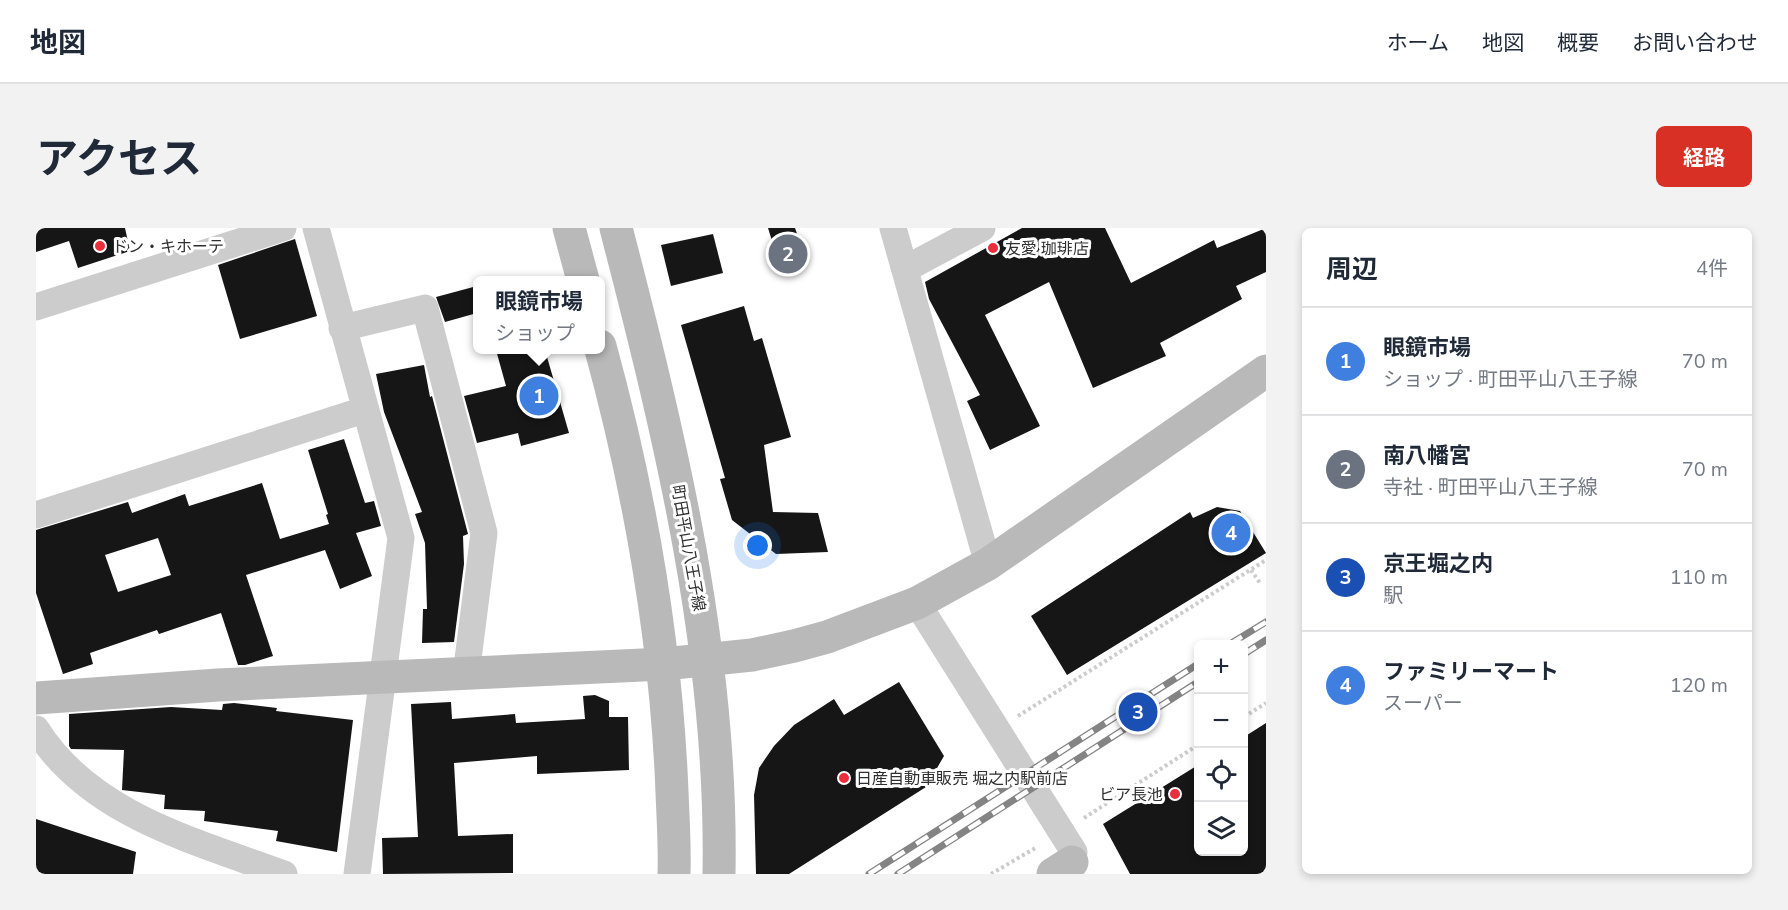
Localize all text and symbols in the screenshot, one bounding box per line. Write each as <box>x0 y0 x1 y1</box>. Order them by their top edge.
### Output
text: 地図 <box>30 24 86 62</box>
text: ホーム <box>1387 29 1449 57</box>
text: 地図 <box>1482 29 1524 57</box>
text: 概要 <box>1557 29 1599 57</box>
text: お問い合わせ <box>1632 29 1758 57</box>
button: 経路 <box>1656 126 1752 187</box>
text: アクセス <box>36 131 202 188</box>
pin: 2 <box>768 231 807 276</box>
place label: ドン・キホーテ <box>112 236 224 258</box>
place label: 友愛 珈琲店 <box>1005 238 1089 260</box>
marker: ドン・キホーテ <box>93 239 107 253</box>
marker: 友愛 珈琲店 <box>986 241 1000 255</box>
text: 周辺 <box>1326 252 1378 287</box>
text: 4件 <box>1696 255 1728 282</box>
popup <box>473 276 605 354</box>
text: 眼鏡市場 <box>495 287 583 317</box>
text: ショップ <box>495 320 575 347</box>
text: 眼鏡市場 <box>1383 333 1471 363</box>
text: 1 <box>1340 348 1352 375</box>
text: 70 m <box>1682 348 1728 375</box>
text: ショップ · 町田平山八王子線 <box>1383 366 1638 393</box>
pin: 1 <box>520 374 558 418</box>
text: 南八幡宮 <box>1383 441 1471 471</box>
text: 2 <box>1340 456 1352 483</box>
text: 70 m <box>1682 456 1728 483</box>
text: 寺社 · 町田平山八王子線 <box>1383 474 1598 501</box>
street label: 町田平山八王子線 <box>666 483 710 613</box>
pin: 4 <box>1212 510 1250 556</box>
your location <box>743 531 772 560</box>
text: 京王堀之内 <box>1383 549 1493 579</box>
text: 3 <box>1340 564 1352 591</box>
text: 110 m <box>1670 564 1728 591</box>
text: 駅 <box>1383 582 1403 609</box>
map controls <box>1194 640 1248 856</box>
button: + <box>1194 640 1248 694</box>
text: ファミリーマート <box>1383 657 1559 687</box>
text: 4 <box>1340 672 1352 699</box>
text: 120 m <box>1670 672 1728 699</box>
pin: 3 <box>1118 690 1158 734</box>
text: スーパー <box>1383 690 1463 717</box>
button: − <box>1194 694 1248 748</box>
button: locate <box>1194 748 1248 802</box>
place label: 日産自動車販売 堀之内駅前店 <box>856 768 1068 790</box>
marker: 日産自動車販売 堀之内駅前店 <box>837 771 851 785</box>
place label: ビア長池 <box>1099 784 1163 806</box>
marker: ビア長池 <box>1168 787 1182 801</box>
button: layers <box>1194 802 1248 856</box>

